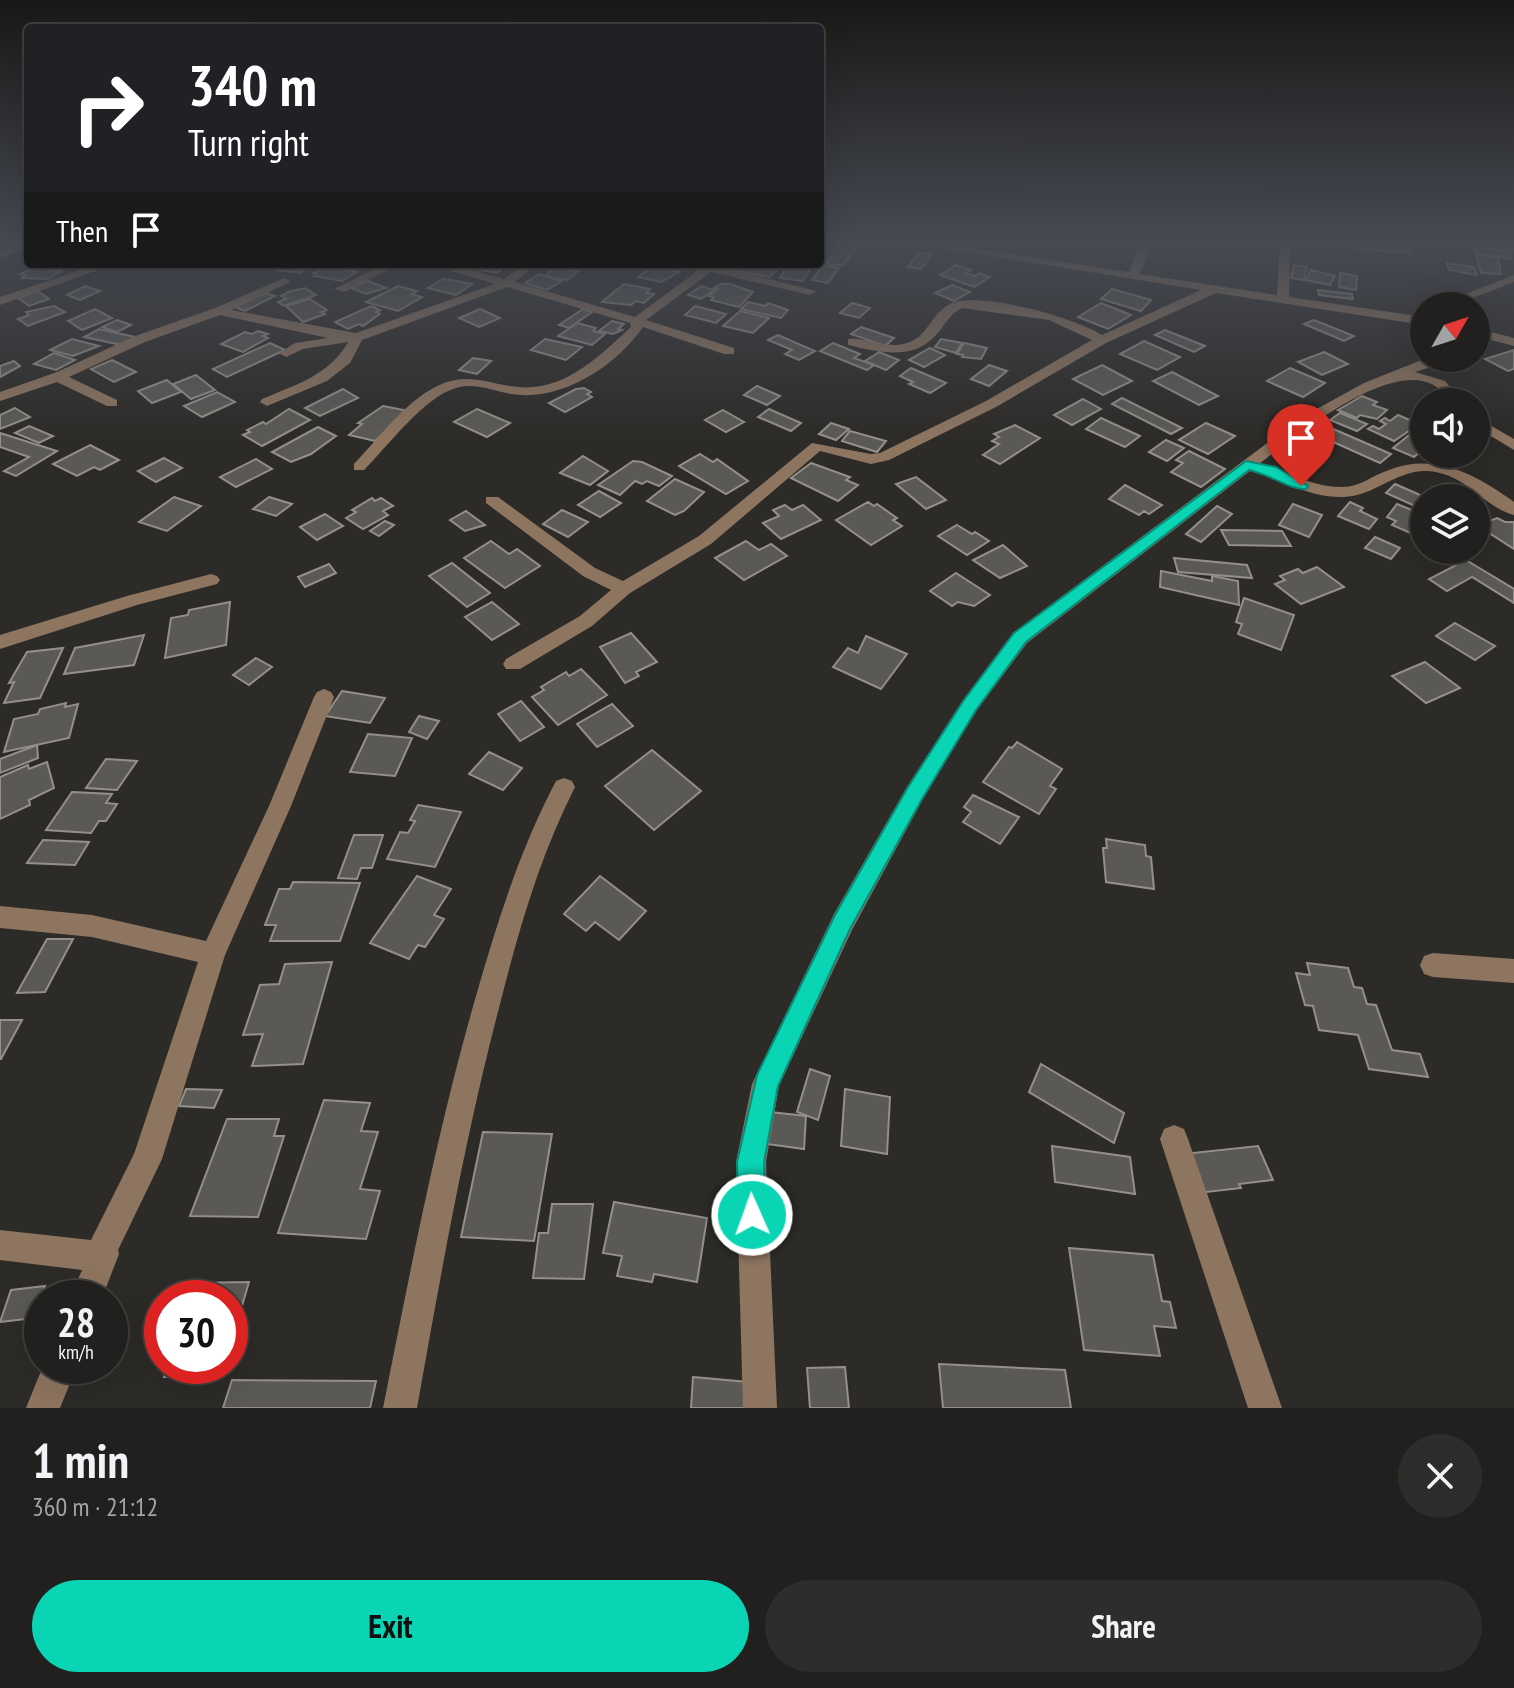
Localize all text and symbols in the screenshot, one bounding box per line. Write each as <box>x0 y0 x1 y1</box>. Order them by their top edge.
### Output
text: 340 m <box>188 49 317 121</box>
icon: right <box>56 56 160 160</box>
text: Turn right <box>188 119 309 166</box>
icon: arrive <box>124 208 168 252</box>
text: Then <box>56 211 108 250</box>
north arrow <box>1410 292 1490 372</box>
map controls <box>1410 292 1490 564</box>
button: sound <box>1410 388 1490 468</box>
pin <box>1267 404 1335 486</box>
icon: arrive <box>1279 416 1323 460</box>
button: layers <box>1410 484 1490 564</box>
position arrow <box>710 1173 794 1257</box>
speed limit sign: 30 <box>144 1280 248 1384</box>
text: 28 <box>57 1296 95 1348</box>
text: km/h <box>58 1339 94 1365</box>
text: 1 min <box>32 1429 129 1491</box>
button: close <box>1398 1434 1482 1518</box>
text: 360 m · 21:12 <box>32 1490 158 1523</box>
button: Exit <box>32 1580 749 1672</box>
button: Share <box>765 1580 1482 1672</box>

